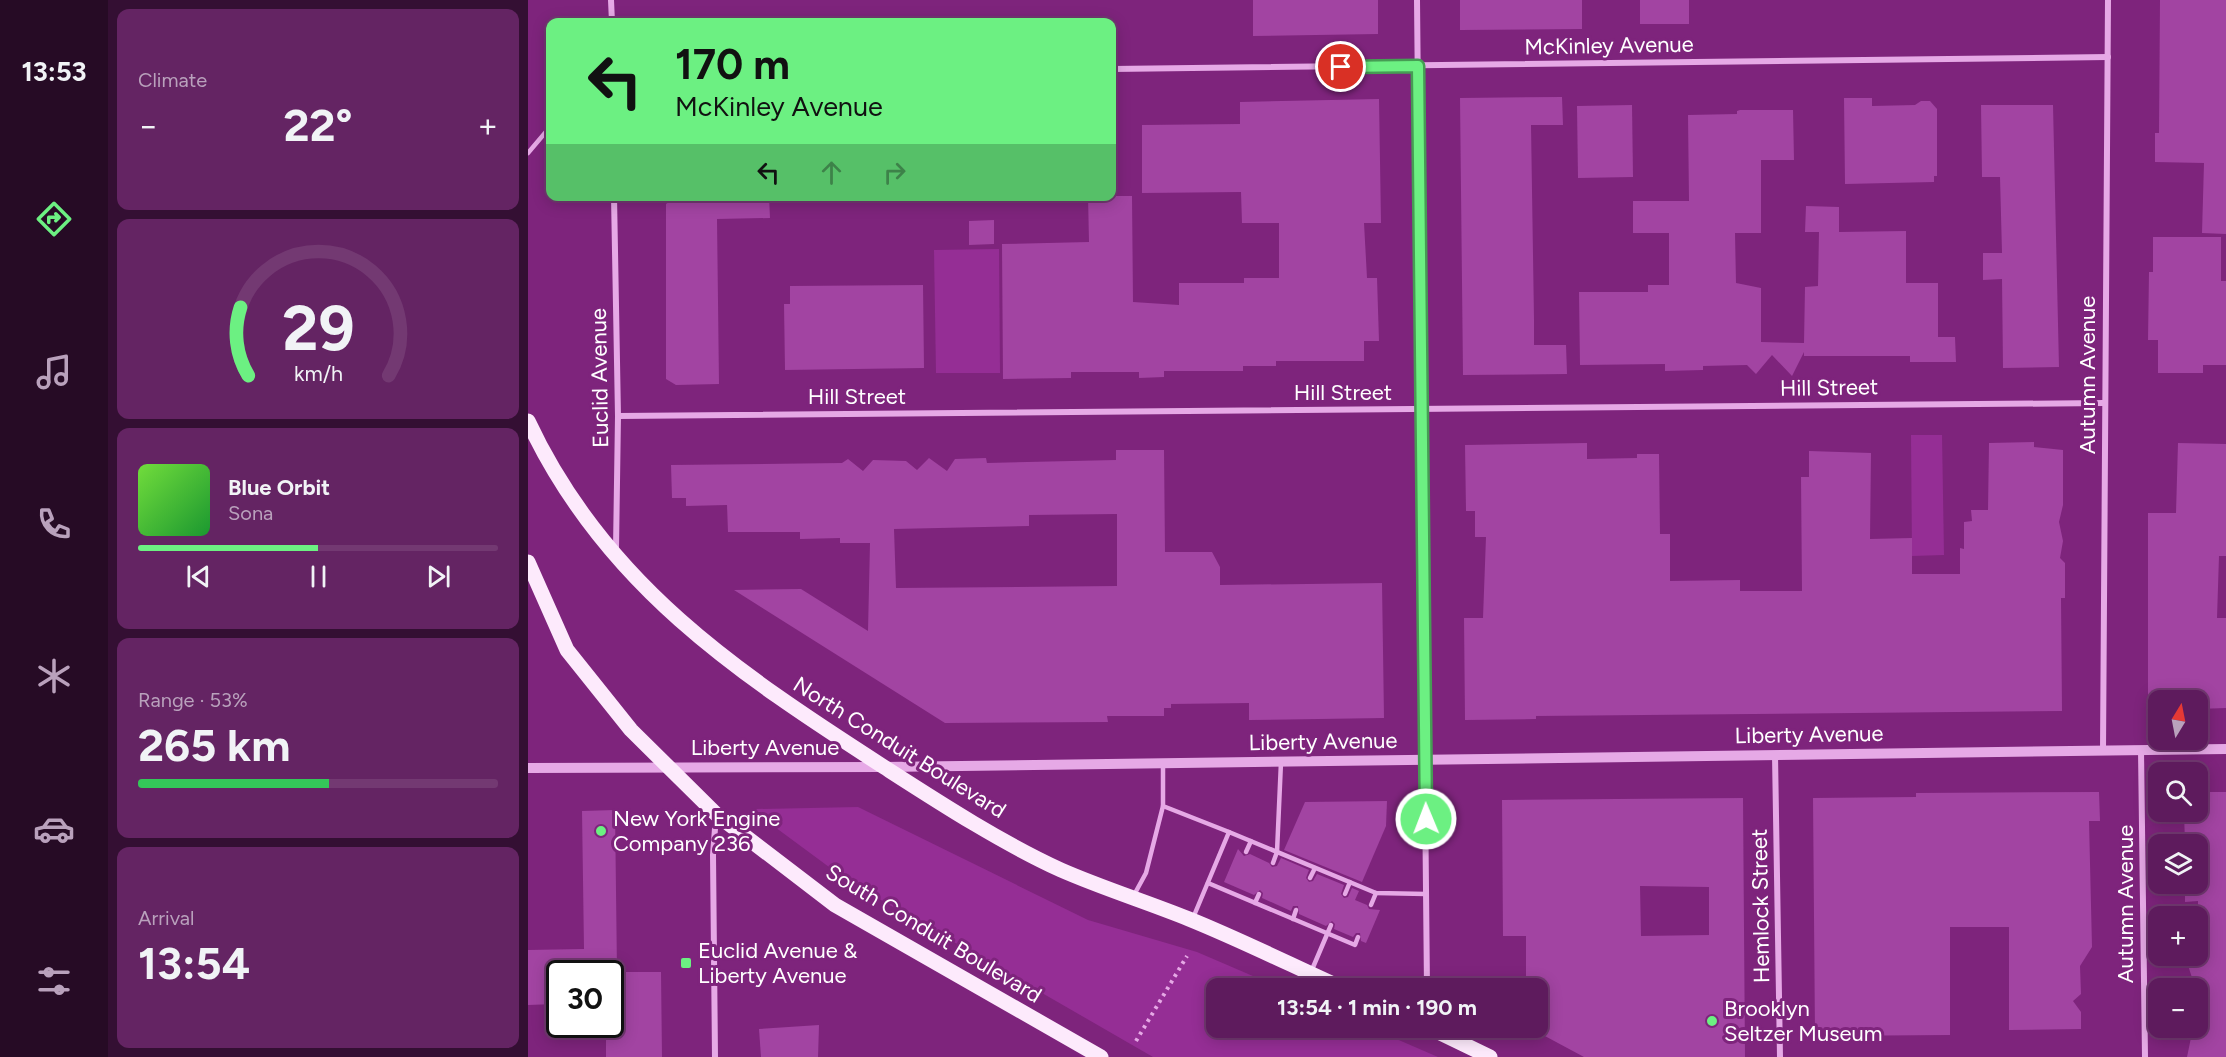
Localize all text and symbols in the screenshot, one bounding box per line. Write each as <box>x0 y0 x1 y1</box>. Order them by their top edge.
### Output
street label: McKinley Avenue <box>1524 31 1694 60</box>
text: 170 m <box>675 39 790 90</box>
pin <box>1315 41 1366 92</box>
icon: left <box>576 42 654 120</box>
icon: arrive <box>1324 50 1357 83</box>
text: 13:53 <box>21 55 87 88</box>
text: Climate <box>138 68 207 92</box>
text: McKinley Avenue <box>675 90 883 123</box>
text: 22° <box>283 98 353 152</box>
text: − <box>138 106 159 145</box>
text: + <box>477 106 498 145</box>
icon: left <box>752 156 785 189</box>
icon: ahead <box>815 156 848 189</box>
icon: right <box>878 156 911 189</box>
icon: directions <box>33 198 75 240</box>
text: 29 <box>282 291 354 366</box>
street label: Autumn Avenue <box>2074 296 2101 454</box>
street label: Euclid Avenue <box>585 308 614 448</box>
icon: music <box>33 351 75 393</box>
text: km/h <box>294 361 342 386</box>
street label: Hill Street <box>1780 373 1878 402</box>
street label: Hill Street <box>1294 379 1392 406</box>
street label: Hill Street <box>808 383 906 410</box>
text: Blue Orbit <box>228 474 330 501</box>
text: Sona <box>228 501 273 525</box>
icon: phone <box>33 503 75 545</box>
icon: previous <box>182 560 215 593</box>
icon: pause <box>302 560 335 593</box>
icon: next <box>422 560 455 593</box>
icon: climate <box>33 655 75 697</box>
street label: North Conduit Boulevard <box>788 671 1011 824</box>
text: Range · 53% <box>138 688 248 712</box>
north arrow <box>2148 690 2208 750</box>
map controls <box>2148 690 2208 1038</box>
text: 265 km <box>138 718 290 772</box>
street label: Liberty Avenue <box>1734 720 1884 749</box>
street label: Liberty Avenue <box>1248 727 1398 756</box>
street label: Liberty Avenue <box>691 734 839 761</box>
button: search <box>2148 762 2208 822</box>
position arrow <box>1394 787 1458 851</box>
place label: New York Engine Company 236 <box>613 805 780 857</box>
icon: car <box>33 808 75 850</box>
marker: New York Engine Company 236 <box>594 824 608 838</box>
street label: Autumn Avenue <box>2112 825 2139 983</box>
street label: Hemlock Street <box>1746 829 1775 983</box>
button: layers <box>2148 834 2208 894</box>
street label: South Conduit Boulevard <box>821 858 1047 1009</box>
text: Arrival <box>138 906 194 930</box>
button: + <box>2148 906 2208 966</box>
text: 13:54 <box>138 936 250 990</box>
place label: Euclid Avenue & Liberty Avenue <box>698 937 857 989</box>
marker: Euclid Avenue & Liberty Avenue <box>679 956 693 970</box>
icon: filters <box>33 960 75 1002</box>
speed limit sign: 30 <box>546 960 624 1038</box>
button: − <box>2148 978 2208 1038</box>
text: 13:54 · 1 min · 190 m <box>1277 994 1477 1021</box>
place label: Brooklyn Seltzer Museum <box>1724 995 1883 1047</box>
marker: Brooklyn Seltzer Museum <box>1705 1014 1719 1028</box>

